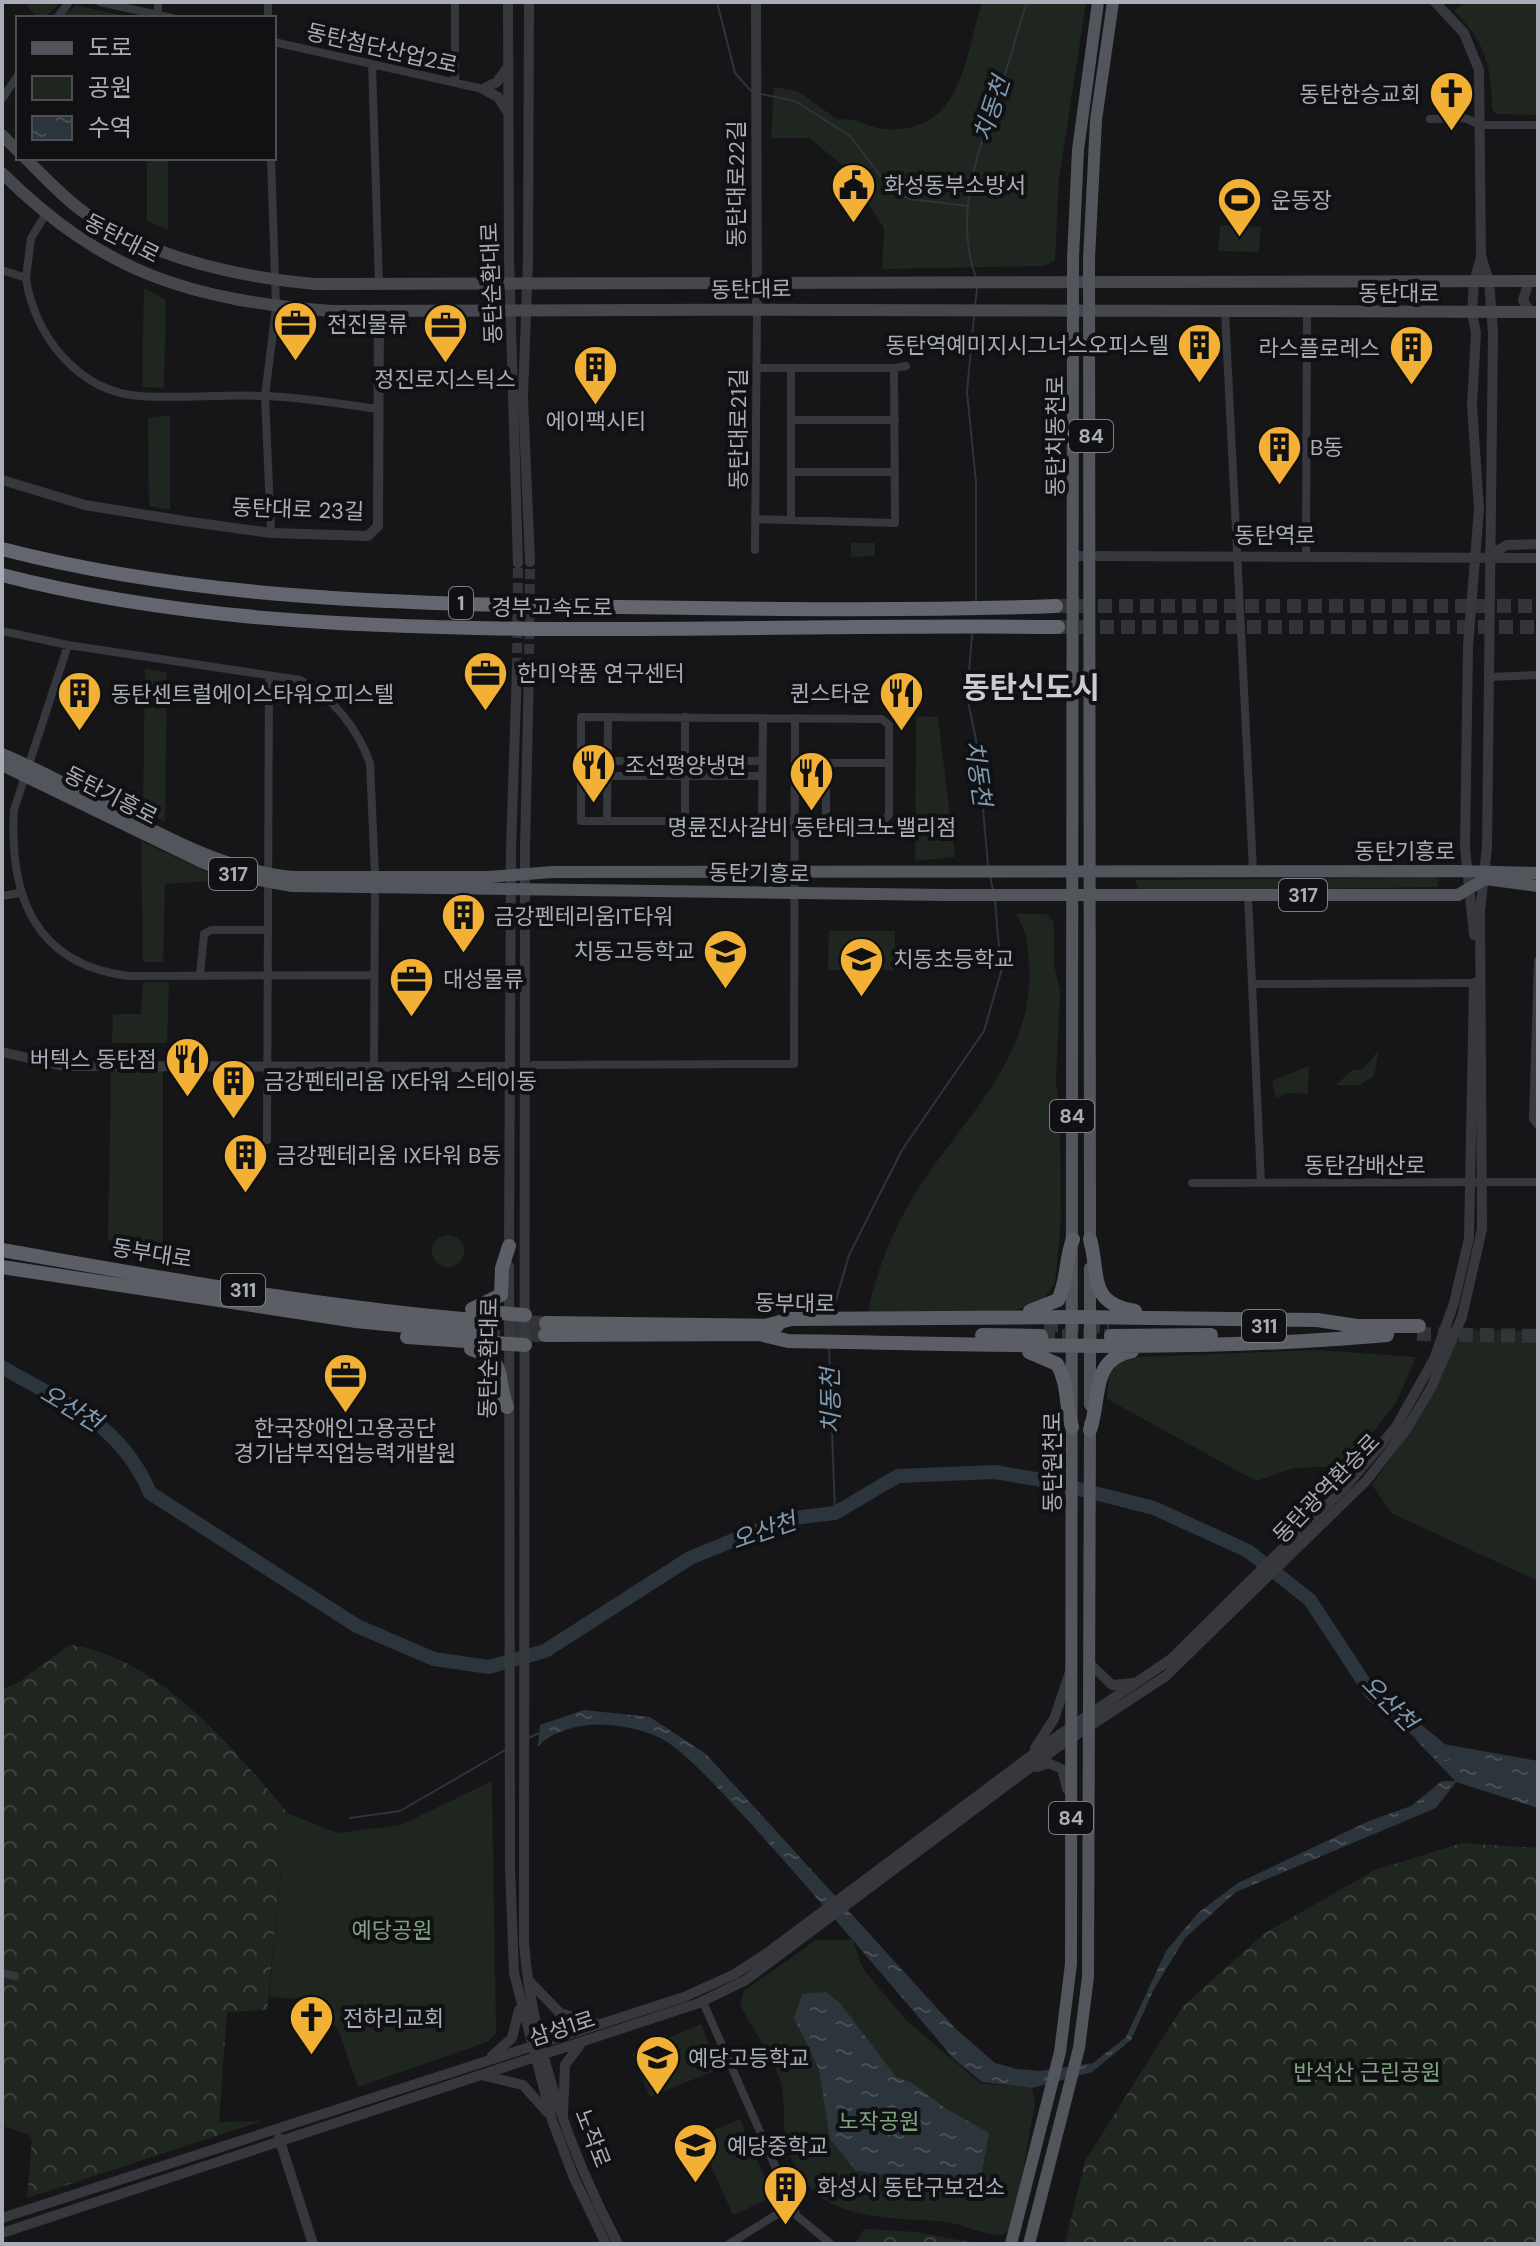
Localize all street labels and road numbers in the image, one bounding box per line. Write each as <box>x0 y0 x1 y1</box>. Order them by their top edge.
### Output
street label: 동탄첨단산업2로 <box>303 17 460 80</box>
street label: 동탄대로22길 <box>722 121 751 247</box>
street label: 동탄대로 <box>79 207 164 270</box>
street label: 동탄순환대로 <box>475 222 508 344</box>
street label: 동탄대로 <box>710 274 792 305</box>
street label: 동탄대로 <box>1359 279 1439 308</box>
street label: 동탄대로21길 <box>724 369 753 489</box>
street label: 동탄치동천로 <box>1041 375 1070 497</box>
road number: 84 <box>1069 420 1113 452</box>
street label: 동탄대로 23길 <box>231 493 365 526</box>
street label: 동탄역로 <box>1235 521 1315 550</box>
road number: 1 <box>449 587 473 619</box>
street label: 경부고속도로 <box>491 593 613 622</box>
street label: 동탄기흥로 <box>59 760 162 831</box>
street label: 동탄기흥로 <box>1354 837 1456 866</box>
road number: 317 <box>209 858 257 890</box>
street label: 동탄기흥로 <box>708 858 810 889</box>
road number: 317 <box>1279 879 1327 911</box>
road number: 84 <box>1050 1100 1094 1132</box>
street label: 동탄감배산로 <box>1304 1151 1426 1180</box>
street label: 동부대로 <box>110 1233 194 1274</box>
road number: 311 <box>221 1274 265 1306</box>
street label: 동부대로 <box>754 1288 836 1319</box>
street label: 동탄순환대로 <box>473 1297 504 1419</box>
road number: 311 <box>1242 1310 1286 1342</box>
street label: 동탄원천로 <box>1038 1411 1067 1513</box>
street label: 동탄광역환승로 <box>1267 1427 1386 1549</box>
road number: 84 <box>1049 1802 1093 1834</box>
street label: 삼성1로 <box>526 2004 599 2053</box>
street label: 노작로 <box>568 2105 617 2172</box>

